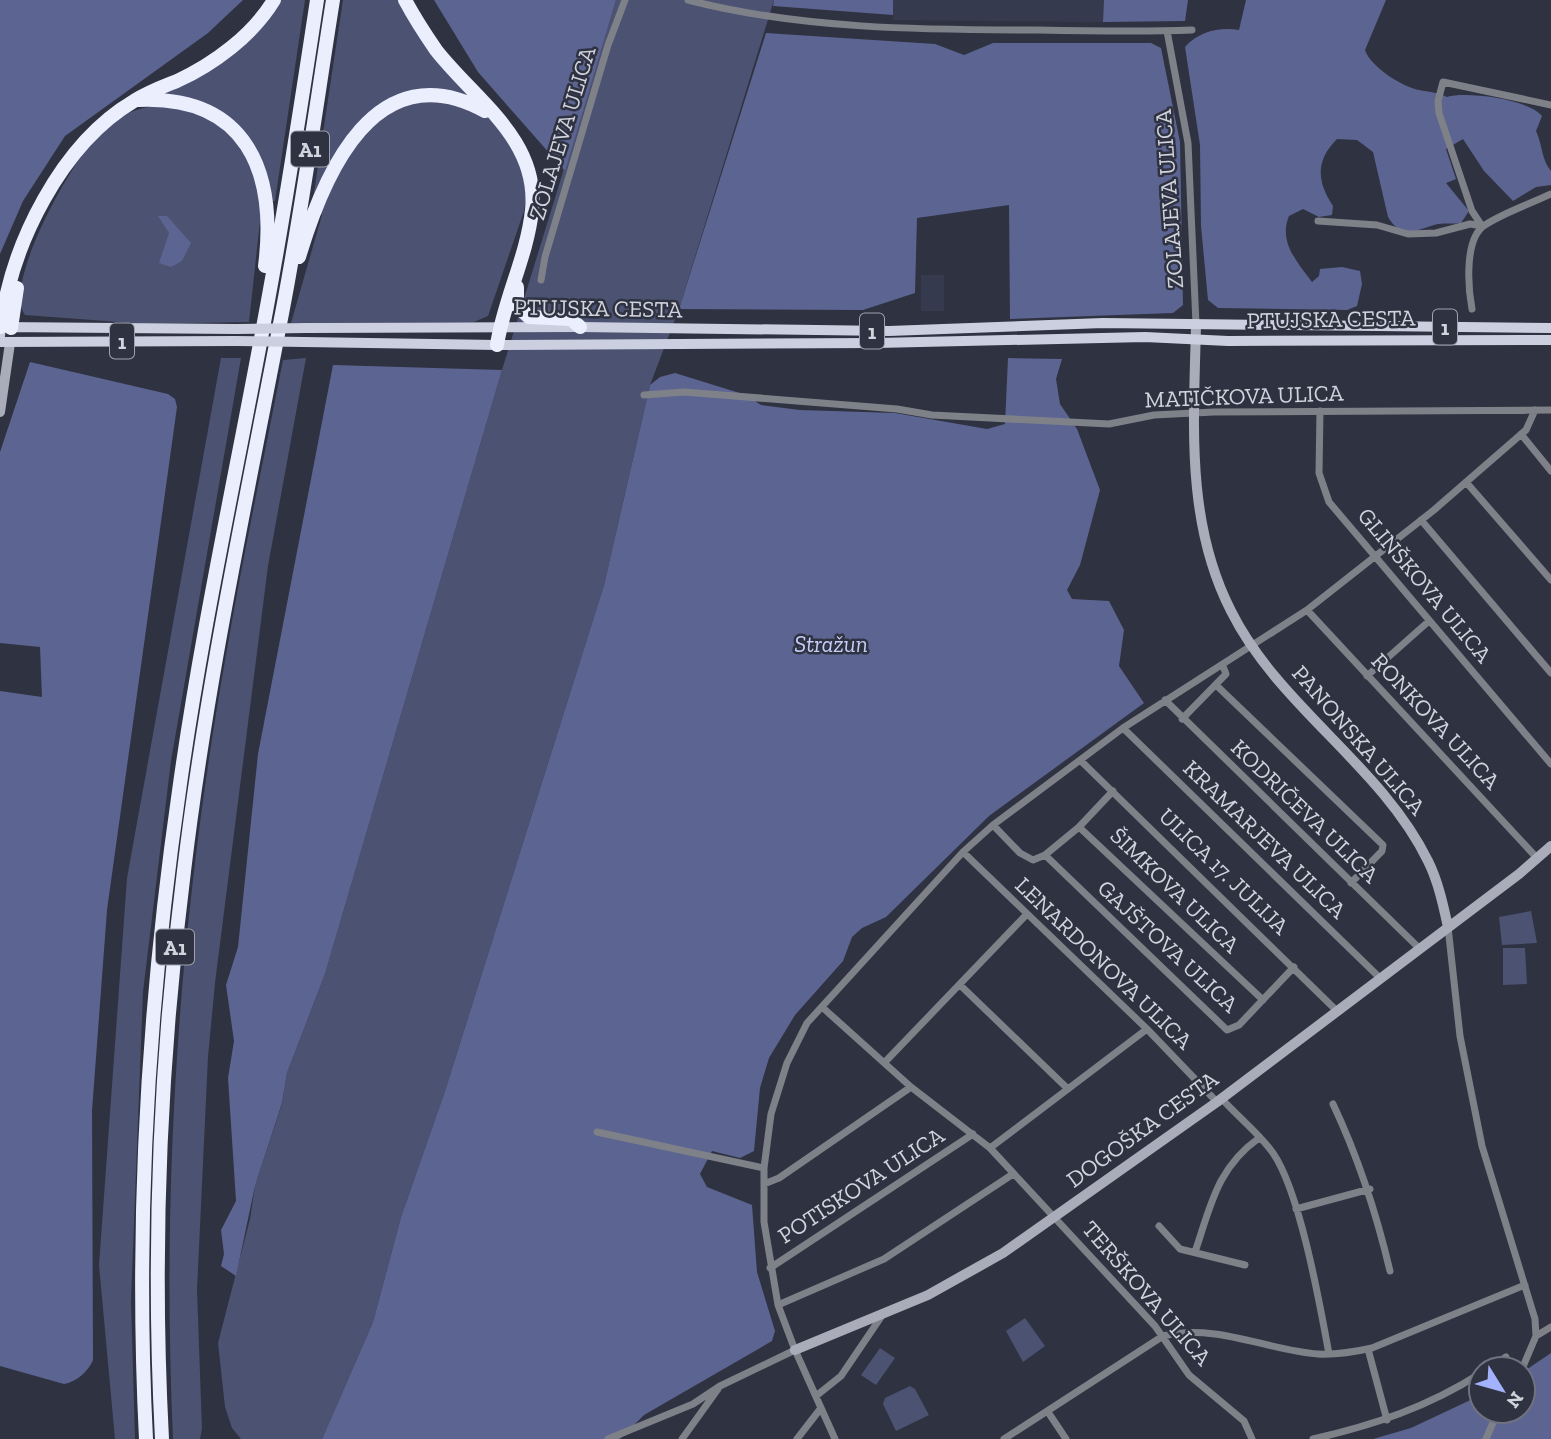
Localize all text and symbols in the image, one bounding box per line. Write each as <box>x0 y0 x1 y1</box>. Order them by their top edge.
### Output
street label: ZOLAJEVA ULICA <box>522 42 602 223</box>
street label: ZOLAJEVA ULICA <box>1149 107 1189 290</box>
road number: A1 <box>291 132 329 166</box>
street label: PTUJSKA CESTA <box>513 293 684 323</box>
street label: PTUJSKA CESTA <box>1246 304 1417 334</box>
road number: 1 <box>1433 310 1457 344</box>
road number: 1 <box>860 314 884 348</box>
road number: 1 <box>110 324 134 358</box>
street label: MATIČKOVA ULICA <box>1144 378 1345 413</box>
street label: GLINŠKOVA ULICA <box>1352 502 1499 669</box>
park label: Stražun <box>794 630 868 658</box>
street label: RONKOVA ULICA <box>1366 647 1507 796</box>
street label: PANONSKA ULICA <box>1286 659 1432 821</box>
street label: KODRIČEVA ULICA <box>1225 733 1386 889</box>
street label: KRAMARJEVA ULICA <box>1178 754 1353 925</box>
street label: ULICA 17. JULIJA <box>1153 802 1296 941</box>
street label: ŠIMKOVA ULICA <box>1105 821 1246 959</box>
street label: LENARDONOVA ULICA <box>1009 871 1199 1056</box>
street label: GAJŠTOVA ULICA <box>1092 874 1245 1019</box>
road number: A1 <box>156 930 194 964</box>
street label: DOGOŠKA CESTA <box>1061 1064 1224 1193</box>
street label: POTISKOVA ULICA <box>773 1120 950 1249</box>
street label: TERŠKOVA ULICA <box>1076 1215 1218 1372</box>
north arrow <box>1467 1355 1537 1425</box>
text: N <box>1502 1387 1529 1413</box>

